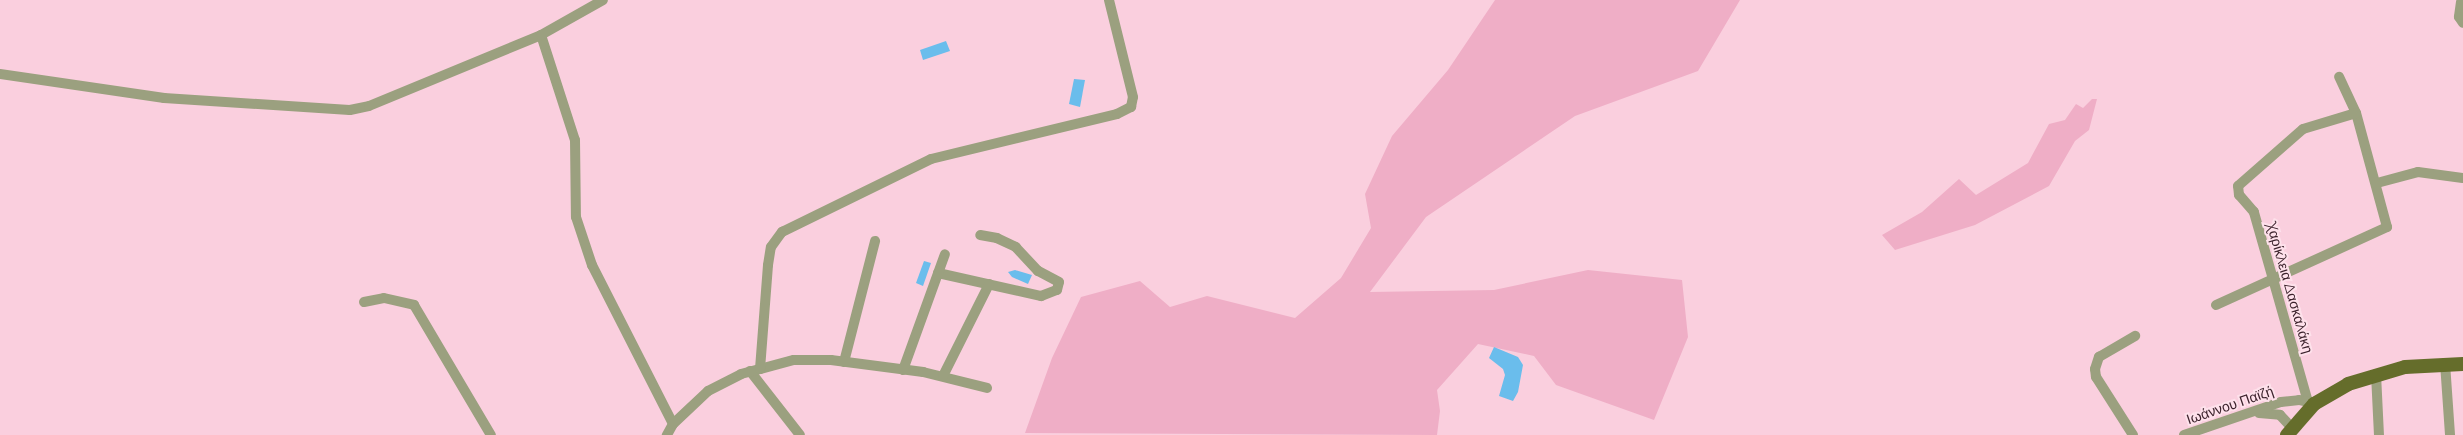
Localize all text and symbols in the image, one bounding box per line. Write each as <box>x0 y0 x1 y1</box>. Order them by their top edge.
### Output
street label: Χαρίκλεια Δασκαλάκη <box>2263 221 2317 355</box>
street label: Ιωάννου Παϊζή <box>2184 382 2276 428</box>

